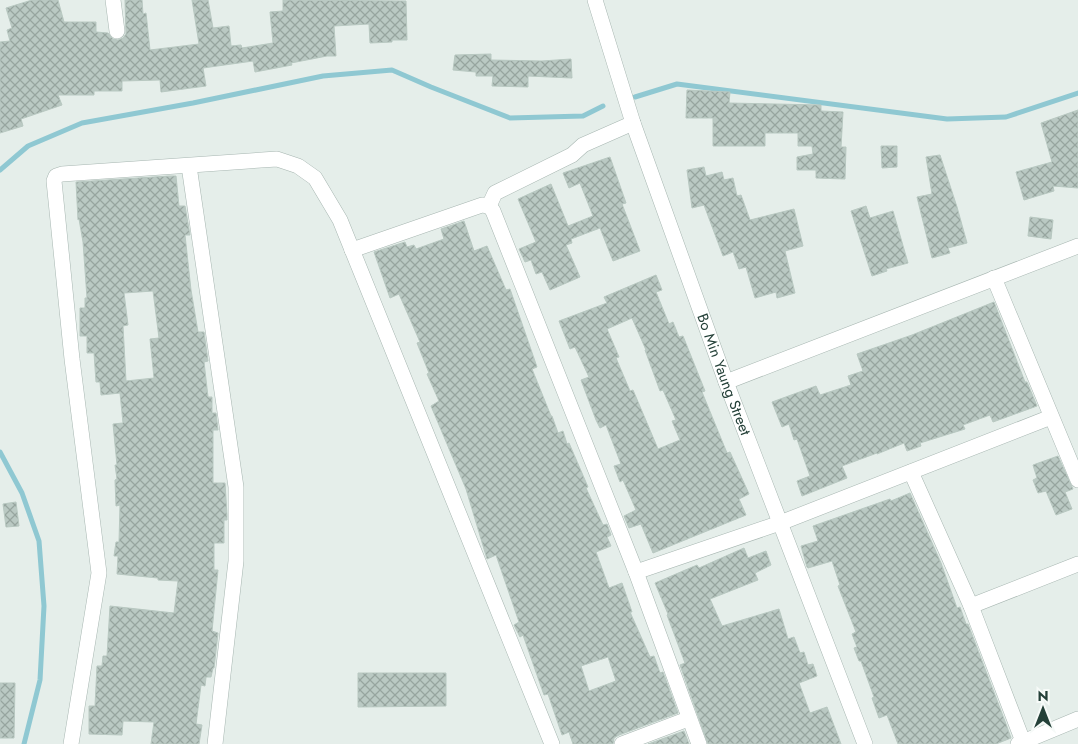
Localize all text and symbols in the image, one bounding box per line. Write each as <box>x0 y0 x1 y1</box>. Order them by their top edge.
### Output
street label: Bo Min Yaung Street <box>691 310 757 439</box>
north arrow <box>1018 684 1068 734</box>
text: N <box>1037 686 1049 706</box>

